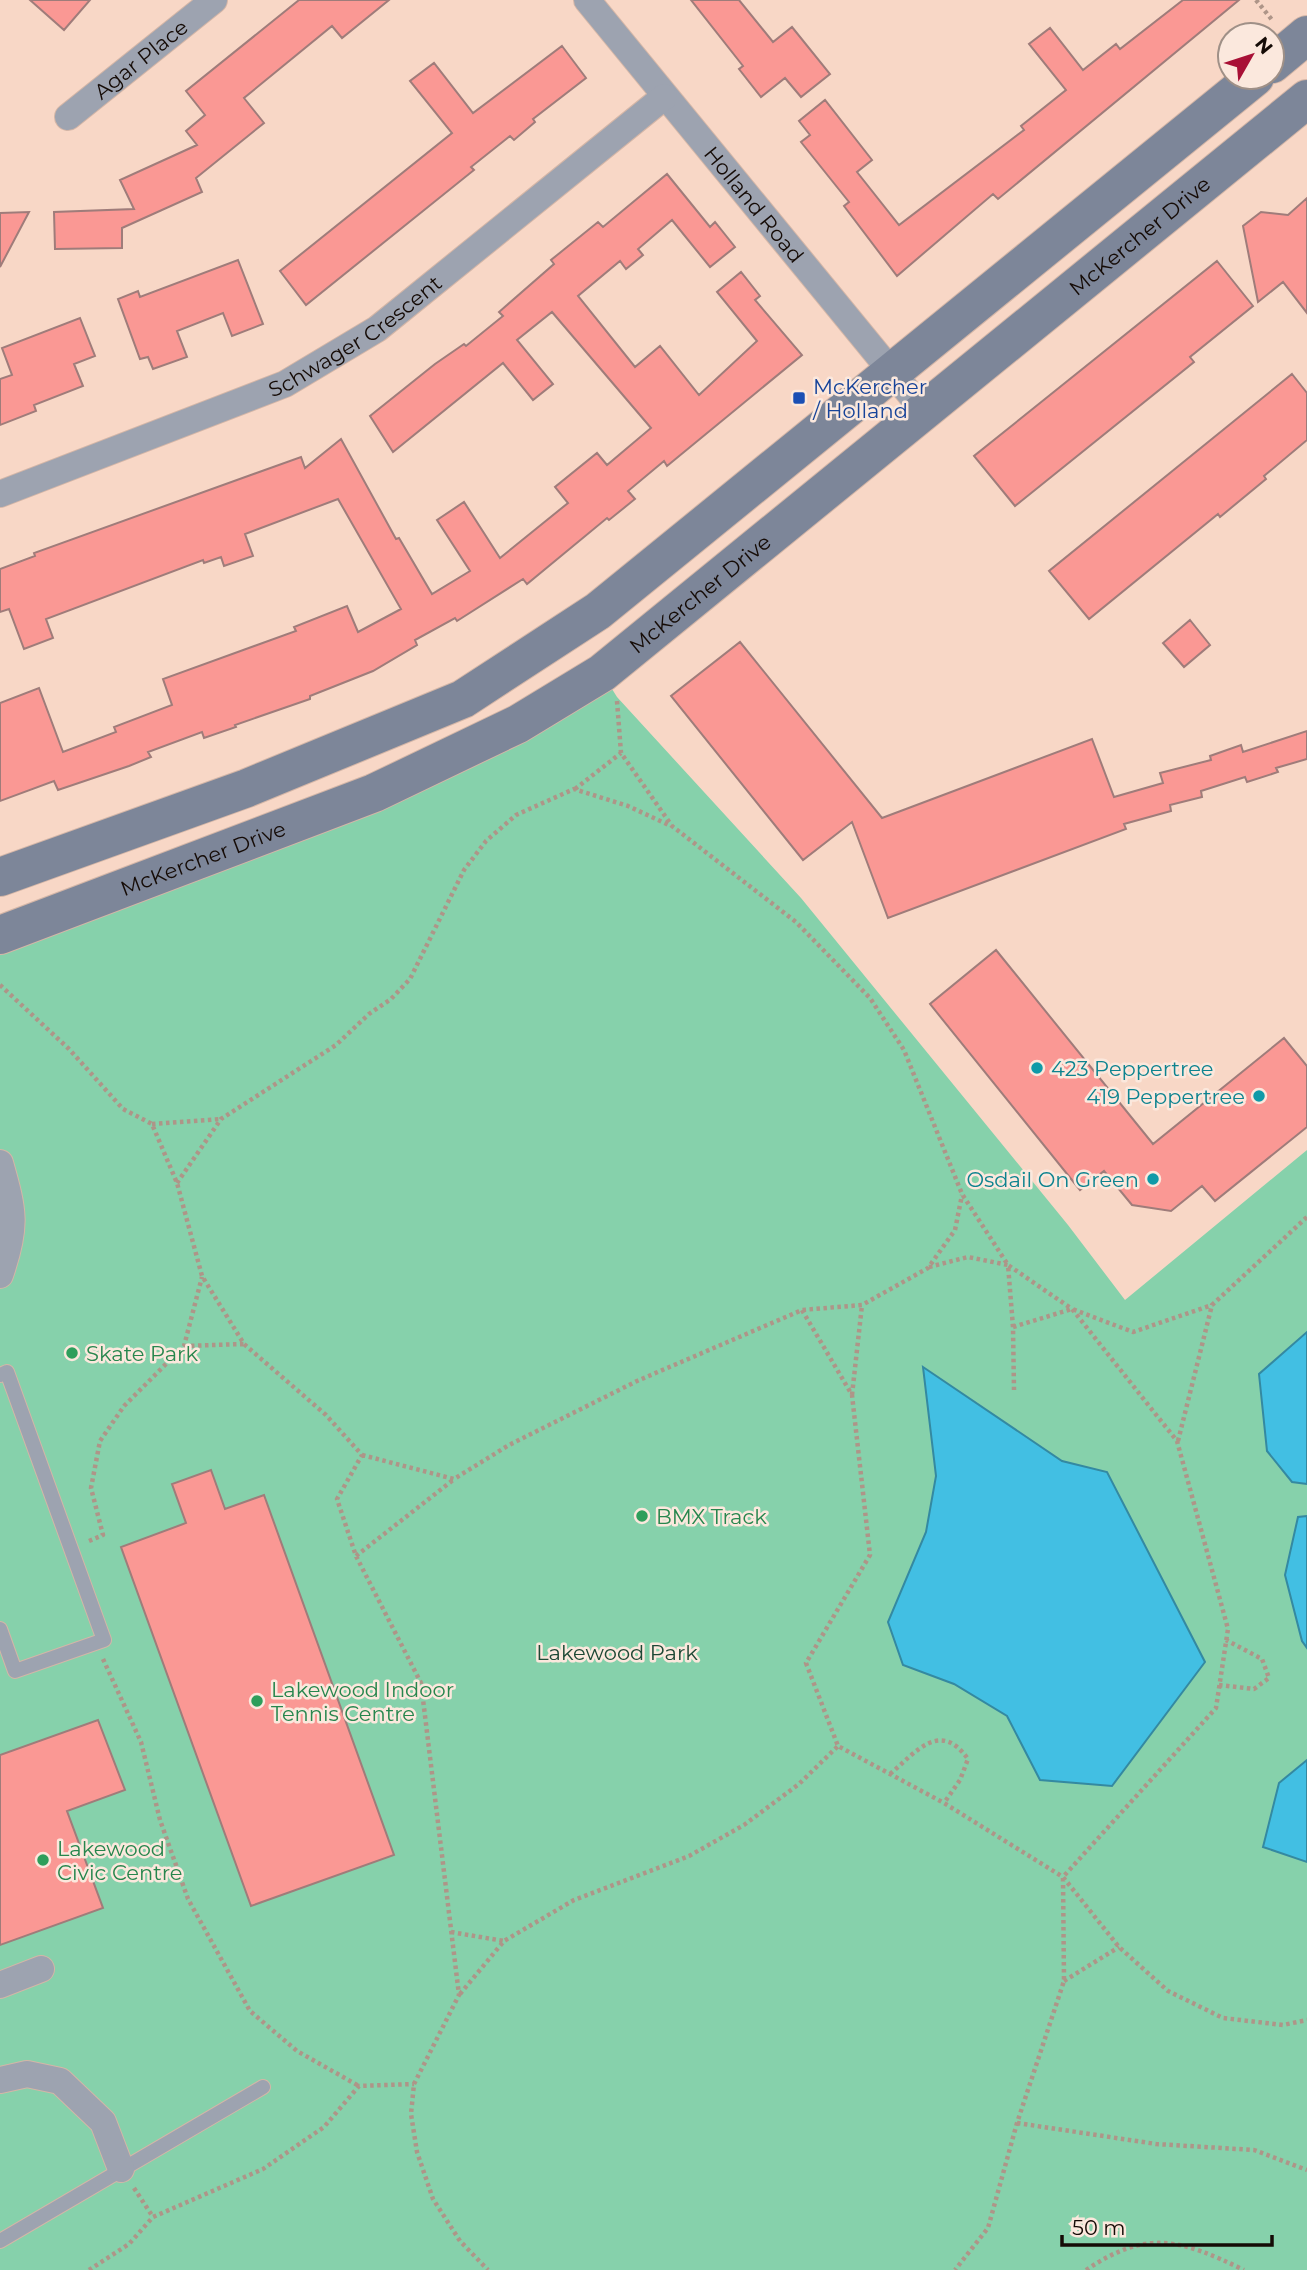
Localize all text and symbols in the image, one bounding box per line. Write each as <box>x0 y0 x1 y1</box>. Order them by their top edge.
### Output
street label: Agar Place <box>89 14 193 104</box>
north arrow <box>1216 21 1286 91</box>
text: N <box>1250 32 1278 59</box>
street label: Holland Road <box>699 141 809 267</box>
street label: McKercher Drive <box>1064 171 1215 300</box>
street label: Schwager Crescent <box>265 270 446 402</box>
place label: McKercher / Holland <box>812 374 927 423</box>
marker: McKercher / Holland <box>791 390 807 406</box>
street label: McKercher Drive <box>624 529 775 658</box>
street label: McKercher Drive <box>117 815 289 901</box>
place label: 423 Peppertree <box>1051 1056 1214 1081</box>
marker: 423 Peppertree <box>1029 1060 1045 1076</box>
place label: 419 Peppertree <box>1086 1084 1245 1109</box>
marker: 419 Peppertree <box>1251 1088 1267 1104</box>
place label: Osdail On Green <box>966 1167 1139 1192</box>
marker: Osdail On Green <box>1145 1171 1161 1187</box>
place label: Skate Park <box>86 1341 198 1366</box>
marker: Skate Park <box>64 1345 80 1361</box>
place label: BMX Track <box>656 1504 767 1529</box>
marker: BMX Track <box>634 1508 650 1524</box>
park label: Lakewood Park <box>536 1640 698 1665</box>
place label: Lakewood Indoor Tennis Centre <box>271 1677 454 1726</box>
marker: Lakewood Indoor Tennis Centre <box>249 1693 265 1709</box>
place label: Lakewood Civic Centre <box>57 1836 183 1885</box>
marker: Lakewood Civic Centre <box>35 1852 51 1868</box>
scale bar <box>1062 2204 1272 2248</box>
text: 50 m <box>1072 2215 1126 2240</box>

